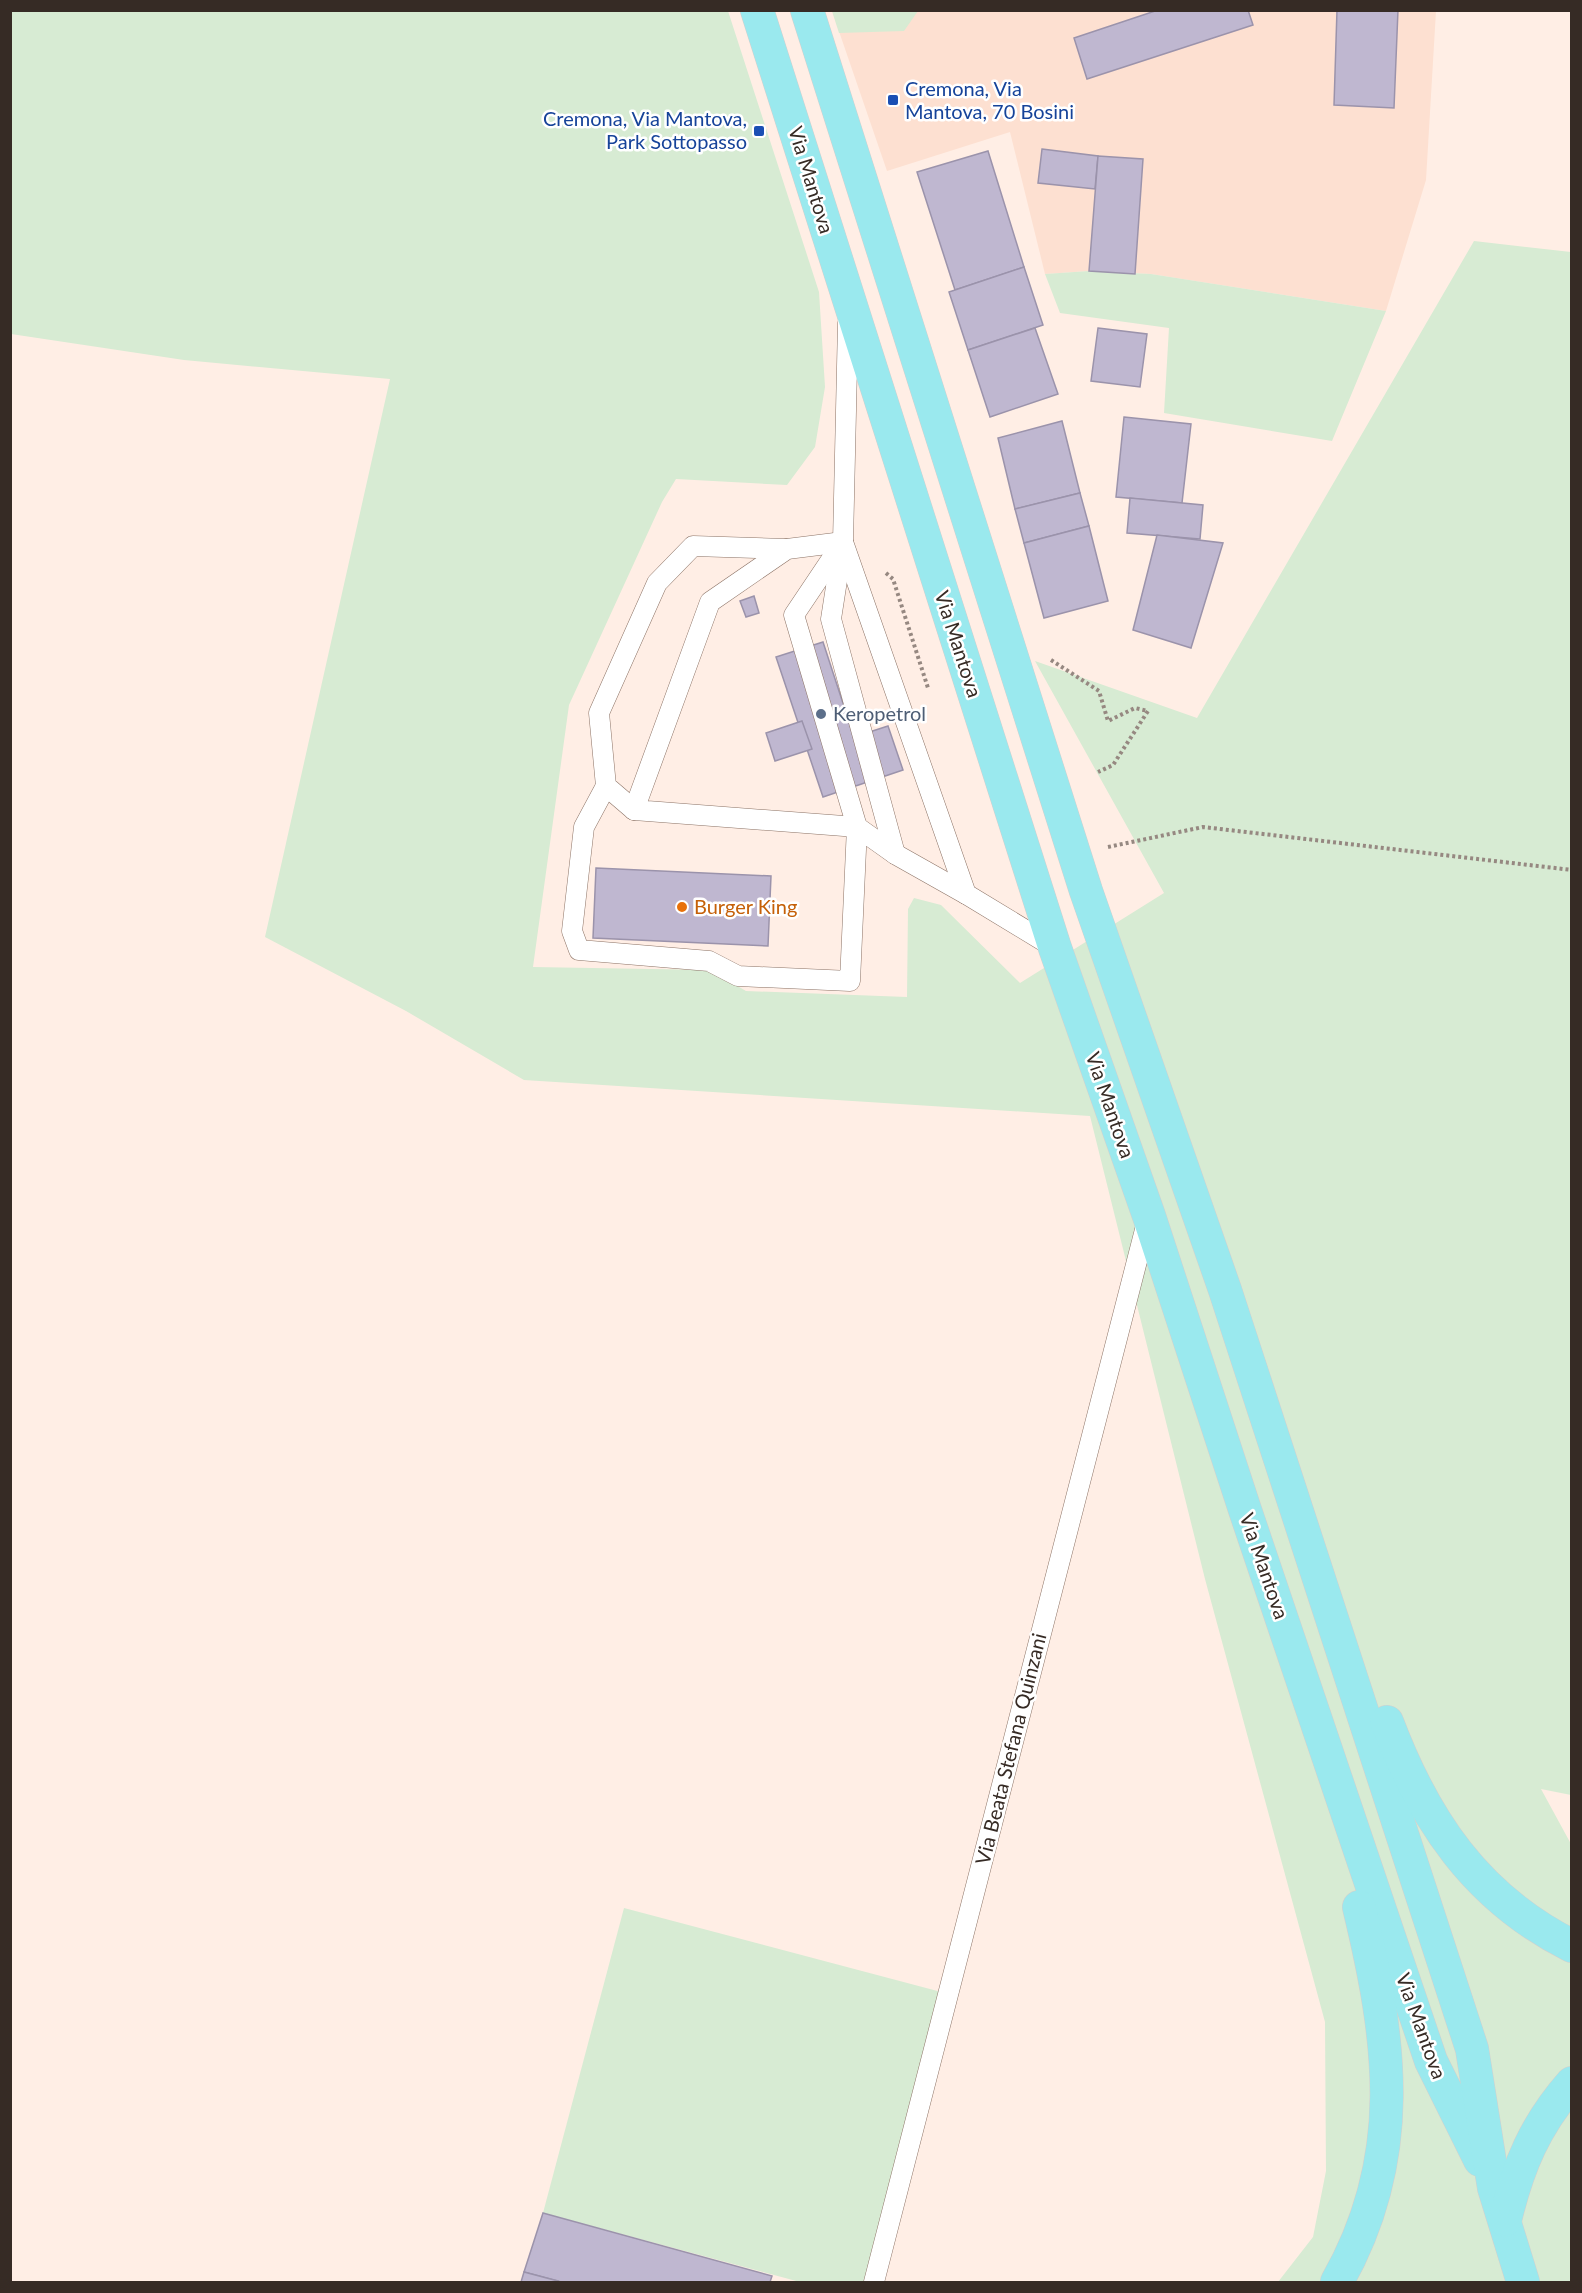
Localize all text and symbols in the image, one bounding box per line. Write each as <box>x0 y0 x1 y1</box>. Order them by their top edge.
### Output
place label: Cremona, Via Mantova, 70 Bosini <box>905 76 1074 123</box>
marker: Cremona, Via Mantova, 70 Bosini <box>886 93 900 107</box>
place label: Cremona, Via Mantova, Park Sottopasso <box>543 106 747 153</box>
street label: Via Mantova <box>784 123 840 236</box>
marker: Cremona, Via Mantova, Park Sottopasso <box>752 124 766 138</box>
street label: Via Mantova <box>930 587 987 700</box>
place label: Keropetrol <box>833 701 926 725</box>
marker: Keropetrol <box>814 707 828 721</box>
place label: Burger King <box>694 894 797 918</box>
marker: Burger King <box>675 900 689 914</box>
street label: Via Mantova <box>1082 1048 1140 1161</box>
street label: Via Mantova <box>1236 1509 1294 1622</box>
street label: Via Beata Stefana Quinzani <box>970 1630 1050 1867</box>
street label: Via Mantova <box>1392 1969 1452 2082</box>

